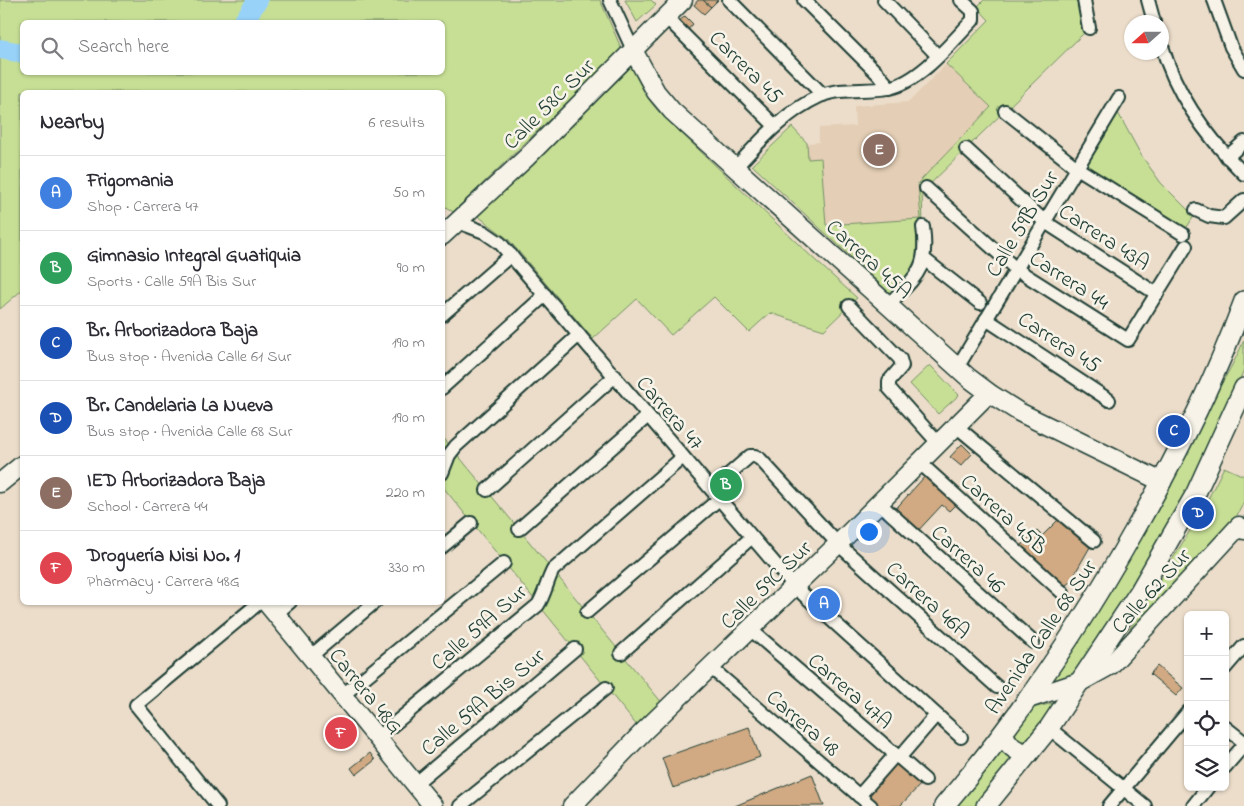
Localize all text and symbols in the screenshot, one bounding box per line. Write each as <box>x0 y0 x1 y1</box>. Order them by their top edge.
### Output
north arrow <box>1124 15 1169 60</box>
search box <box>20 20 445 75</box>
street label: Carrera 45 <box>701 24 789 112</box>
icon: search <box>38 34 66 62</box>
text: Search here <box>78 34 169 61</box>
street label: Calle 58C Sur <box>497 52 603 158</box>
text: Nearby <box>40 108 104 138</box>
text: 6 results <box>368 111 425 135</box>
pin: E <box>863 131 895 169</box>
street label: Calle 59B Sur <box>979 165 1068 284</box>
text: Frigomania <box>87 168 174 195</box>
text: A <box>51 181 61 205</box>
text: 50 m <box>393 181 425 205</box>
text: Shop · Carrera 47 <box>87 195 199 219</box>
street label: Carrera 43A <box>1051 197 1155 280</box>
street label: Carrera 45A <box>818 213 918 308</box>
text: Gimnasio Integral Guatiquia <box>87 243 301 270</box>
street label: Carrera 44 <box>1022 244 1115 319</box>
text: B <box>51 256 61 280</box>
text: 90 m <box>397 256 425 280</box>
text: Sports · Calle 59A Bis Sur <box>87 270 256 294</box>
street label: Carrera 45 <box>1011 305 1106 382</box>
text: Br. Arborizadora Baja <box>87 318 258 345</box>
text: C <box>52 331 60 355</box>
text: 190 m <box>392 331 425 355</box>
text: Bus stop · Avenida Calle 61 Sur <box>87 345 291 369</box>
street label: Carrera 47 <box>627 370 710 458</box>
text: Br. Candelaria La Nueva <box>87 393 273 420</box>
text: D <box>50 406 62 430</box>
text: 190 m <box>392 406 425 430</box>
pin: C <box>1158 412 1190 450</box>
text: Bus stop · Avenida Calle 68 Sur <box>87 420 292 444</box>
pin: B <box>710 466 742 504</box>
street label: Carrera 45B <box>952 467 1054 563</box>
text: IED Arborizadora Baja <box>87 468 265 495</box>
text: E <box>51 481 61 505</box>
text: 220 m <box>386 481 425 505</box>
pin: D <box>1182 494 1214 532</box>
text: School · Carrera 44 <box>87 495 208 519</box>
street label: Carrera 46 <box>923 518 1012 603</box>
your location <box>856 519 882 545</box>
street label: Calle 59C Sur <box>714 534 820 638</box>
street label: Calle 62 Sur <box>1105 542 1200 642</box>
text: Droguería Nisi No. 1 <box>87 543 240 570</box>
street label: Avenida Calle 68 Sur <box>979 554 1106 722</box>
street label: Carrera 46A <box>878 555 976 648</box>
text: F <box>51 556 61 580</box>
text: 330 m <box>388 556 425 580</box>
text: Pharmacy · Carrera 48G <box>87 570 240 594</box>
street label: Calle 59A Sur <box>425 577 535 679</box>
pin: A <box>808 585 840 623</box>
map controls <box>1184 611 1229 791</box>
button: + <box>1184 611 1229 656</box>
street label: Calle 59A Bis Sur <box>415 641 553 765</box>
street label: Carrera 48G <box>320 642 409 742</box>
street label: Carrera 47A <box>800 646 899 738</box>
button: − <box>1184 656 1229 701</box>
street label: Carrera 48 <box>758 683 846 766</box>
button: locate <box>1184 701 1229 746</box>
pin: F <box>325 714 357 752</box>
button: layers <box>1184 746 1229 791</box>

